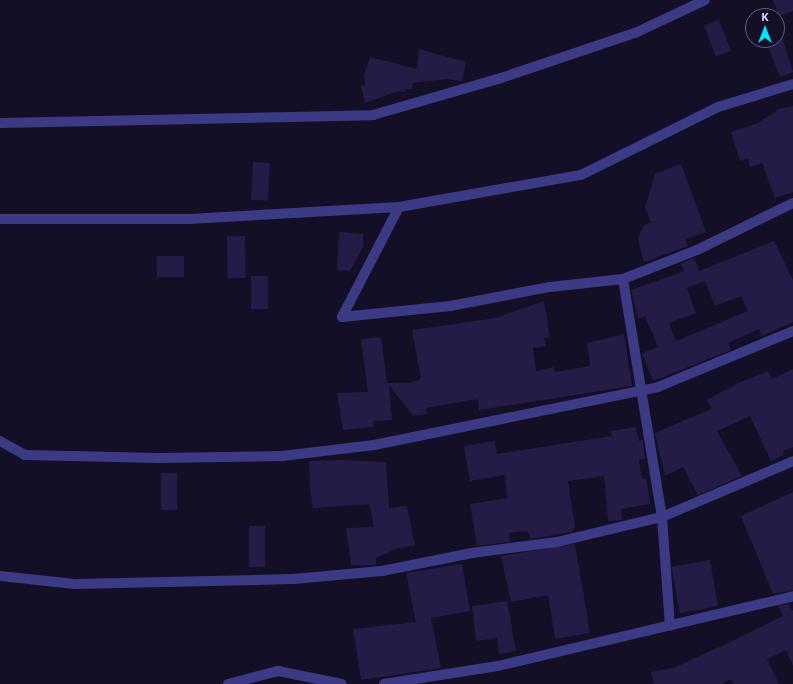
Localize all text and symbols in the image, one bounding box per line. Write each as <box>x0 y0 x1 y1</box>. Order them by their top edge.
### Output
north arrow <box>745 8 785 48</box>
text: K <box>761 9 769 24</box>

